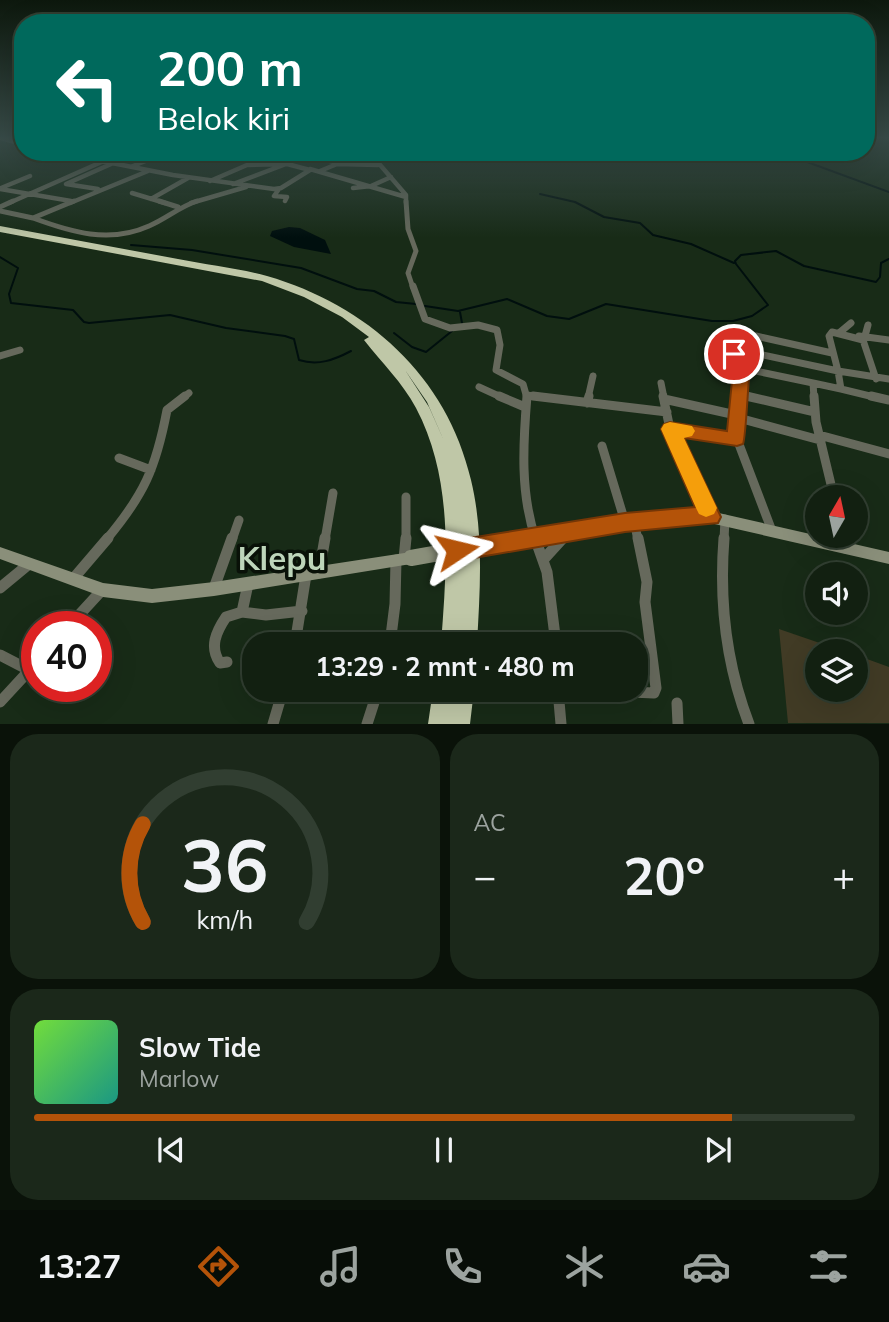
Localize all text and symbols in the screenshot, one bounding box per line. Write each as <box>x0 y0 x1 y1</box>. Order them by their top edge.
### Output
text: 200 m <box>157 37 303 98</box>
icon: left <box>42 42 133 133</box>
text: Belok kiri <box>157 98 290 138</box>
pin <box>704 324 764 384</box>
icon: arrive <box>715 335 753 373</box>
north arrow <box>805 485 868 548</box>
map controls <box>805 485 868 702</box>
position arrow <box>420 513 494 587</box>
district label: Klepu <box>238 537 326 578</box>
button: sound <box>805 562 868 625</box>
speed limit sign: 40 <box>21 611 112 702</box>
button: layers <box>805 639 868 702</box>
text: 13:29 · 2 mnt · 480 m <box>315 650 575 683</box>
text: AC <box>474 808 506 837</box>
text: 36 <box>181 820 268 911</box>
text: 20° <box>623 843 705 908</box>
text: − <box>474 852 496 900</box>
text: + <box>832 852 855 900</box>
text: km/h <box>196 904 253 935</box>
text: Slow Tide <box>139 1031 261 1064</box>
text: Marlow <box>139 1064 219 1093</box>
icon: previous <box>152 1131 190 1169</box>
icon: pause <box>425 1131 463 1169</box>
icon: next <box>699 1131 737 1169</box>
icon: directions <box>194 1242 243 1291</box>
icon: music <box>316 1242 365 1291</box>
icon: phone <box>438 1242 487 1291</box>
icon: climate <box>560 1242 609 1291</box>
icon: car <box>682 1242 731 1291</box>
icon: filters <box>804 1242 853 1291</box>
text: 13:27 <box>36 1246 121 1286</box>

